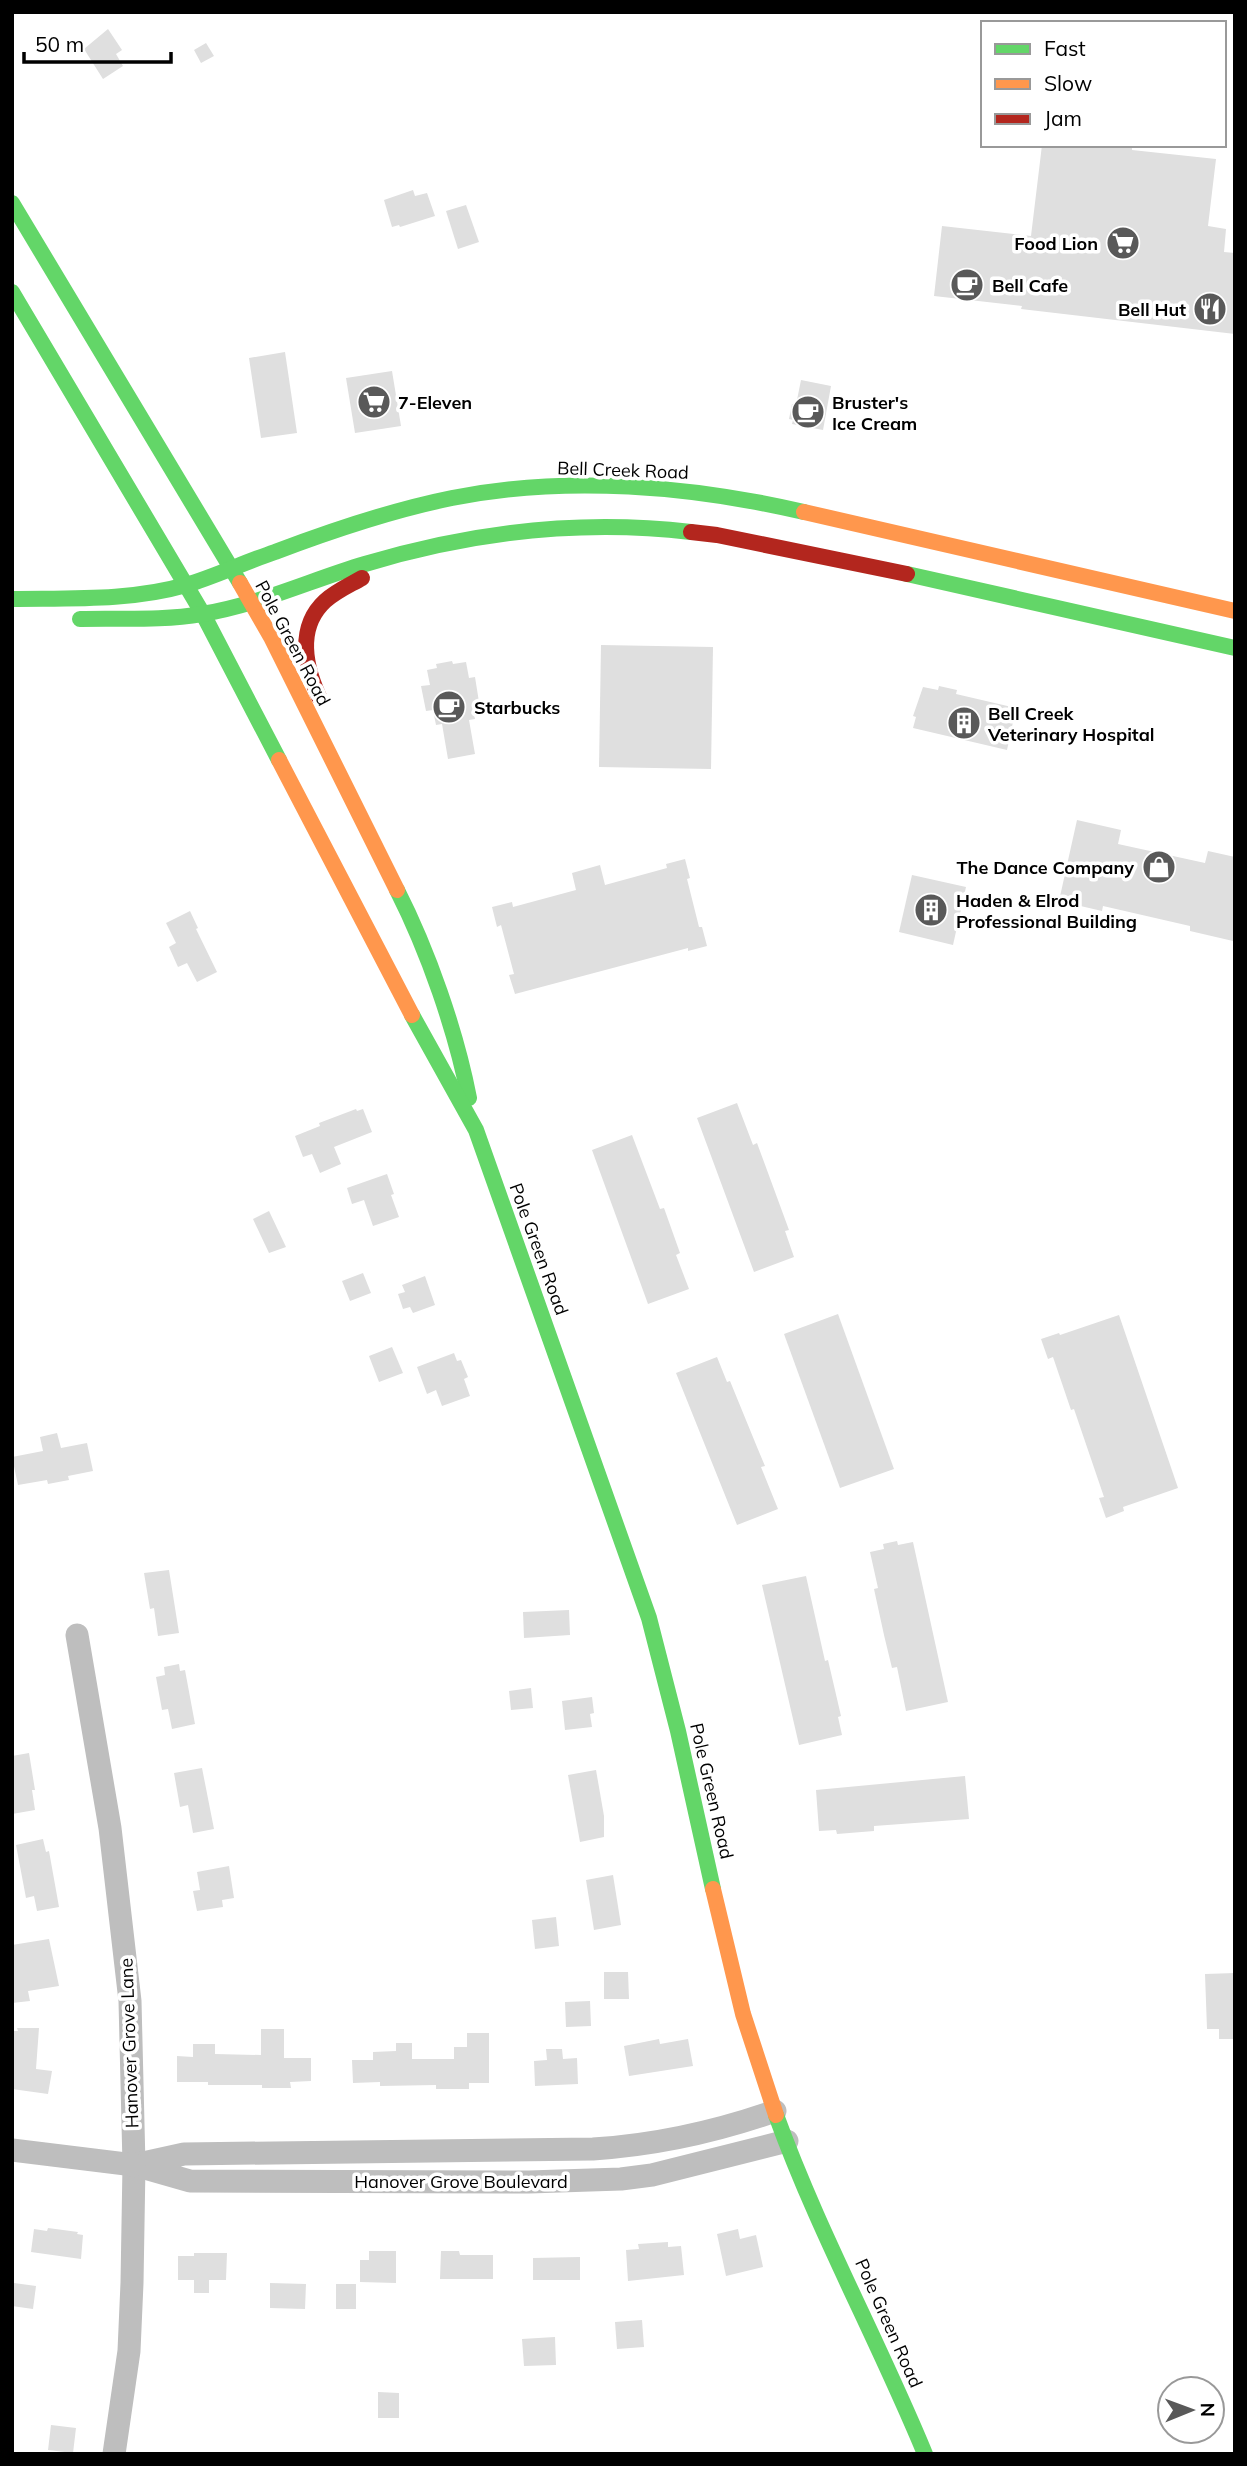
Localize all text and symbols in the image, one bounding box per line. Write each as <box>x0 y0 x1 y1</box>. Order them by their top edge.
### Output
scale bar <box>24 21 172 65</box>
legend <box>981 21 1226 147</box>
text: 50 m <box>35 31 84 57</box>
text: Fast <box>1044 35 1086 61</box>
text: Slow <box>1044 70 1092 96</box>
text: Jam <box>1044 105 1082 131</box>
supermarket icon: Food Lion <box>1104 224 1142 262</box>
place label: Food Lion <box>1014 232 1098 255</box>
cafe icon: Bell Cafe <box>948 266 986 304</box>
place label: Bell Cafe <box>992 274 1068 297</box>
restaurant icon: Bell Hut <box>1191 290 1229 328</box>
place label: Bell Hut <box>1118 298 1186 321</box>
supermarket icon: 7-Eleven <box>355 383 393 421</box>
place label: 7-Eleven <box>398 391 472 414</box>
place label: Bruster's Ice Cream <box>832 391 917 435</box>
cafe icon: Bruster's Ice Cream <box>789 393 827 431</box>
street label: Bell Creek Road <box>557 456 689 484</box>
street label: Pole Green Road <box>250 576 336 710</box>
cafe icon: Starbucks <box>430 688 468 726</box>
place label: Starbucks <box>474 696 560 719</box>
place label: Bell Creek Veterinary Hospital <box>987 702 1155 746</box>
building icon: Bell Creek Veterinary Hospital <box>945 704 983 742</box>
shop icon: The Dance Company <box>1140 848 1178 886</box>
place label: The Dance Company <box>956 856 1134 879</box>
place label: Haden & Elrod Professional Building <box>956 889 1137 933</box>
building icon: Haden & Elrod Professional Building <box>912 891 950 929</box>
street label: Pole Green Road <box>504 1180 574 1318</box>
street label: Pole Green Road <box>685 1721 739 1861</box>
street label: Hanover Grove Lane <box>115 1957 143 2129</box>
street label: Hanover Grove Boulevard <box>354 2170 568 2193</box>
street label: Pole Green Road <box>850 2255 928 2391</box>
north arrow <box>1156 2375 1226 2445</box>
text: N <box>1196 2402 1220 2417</box>

